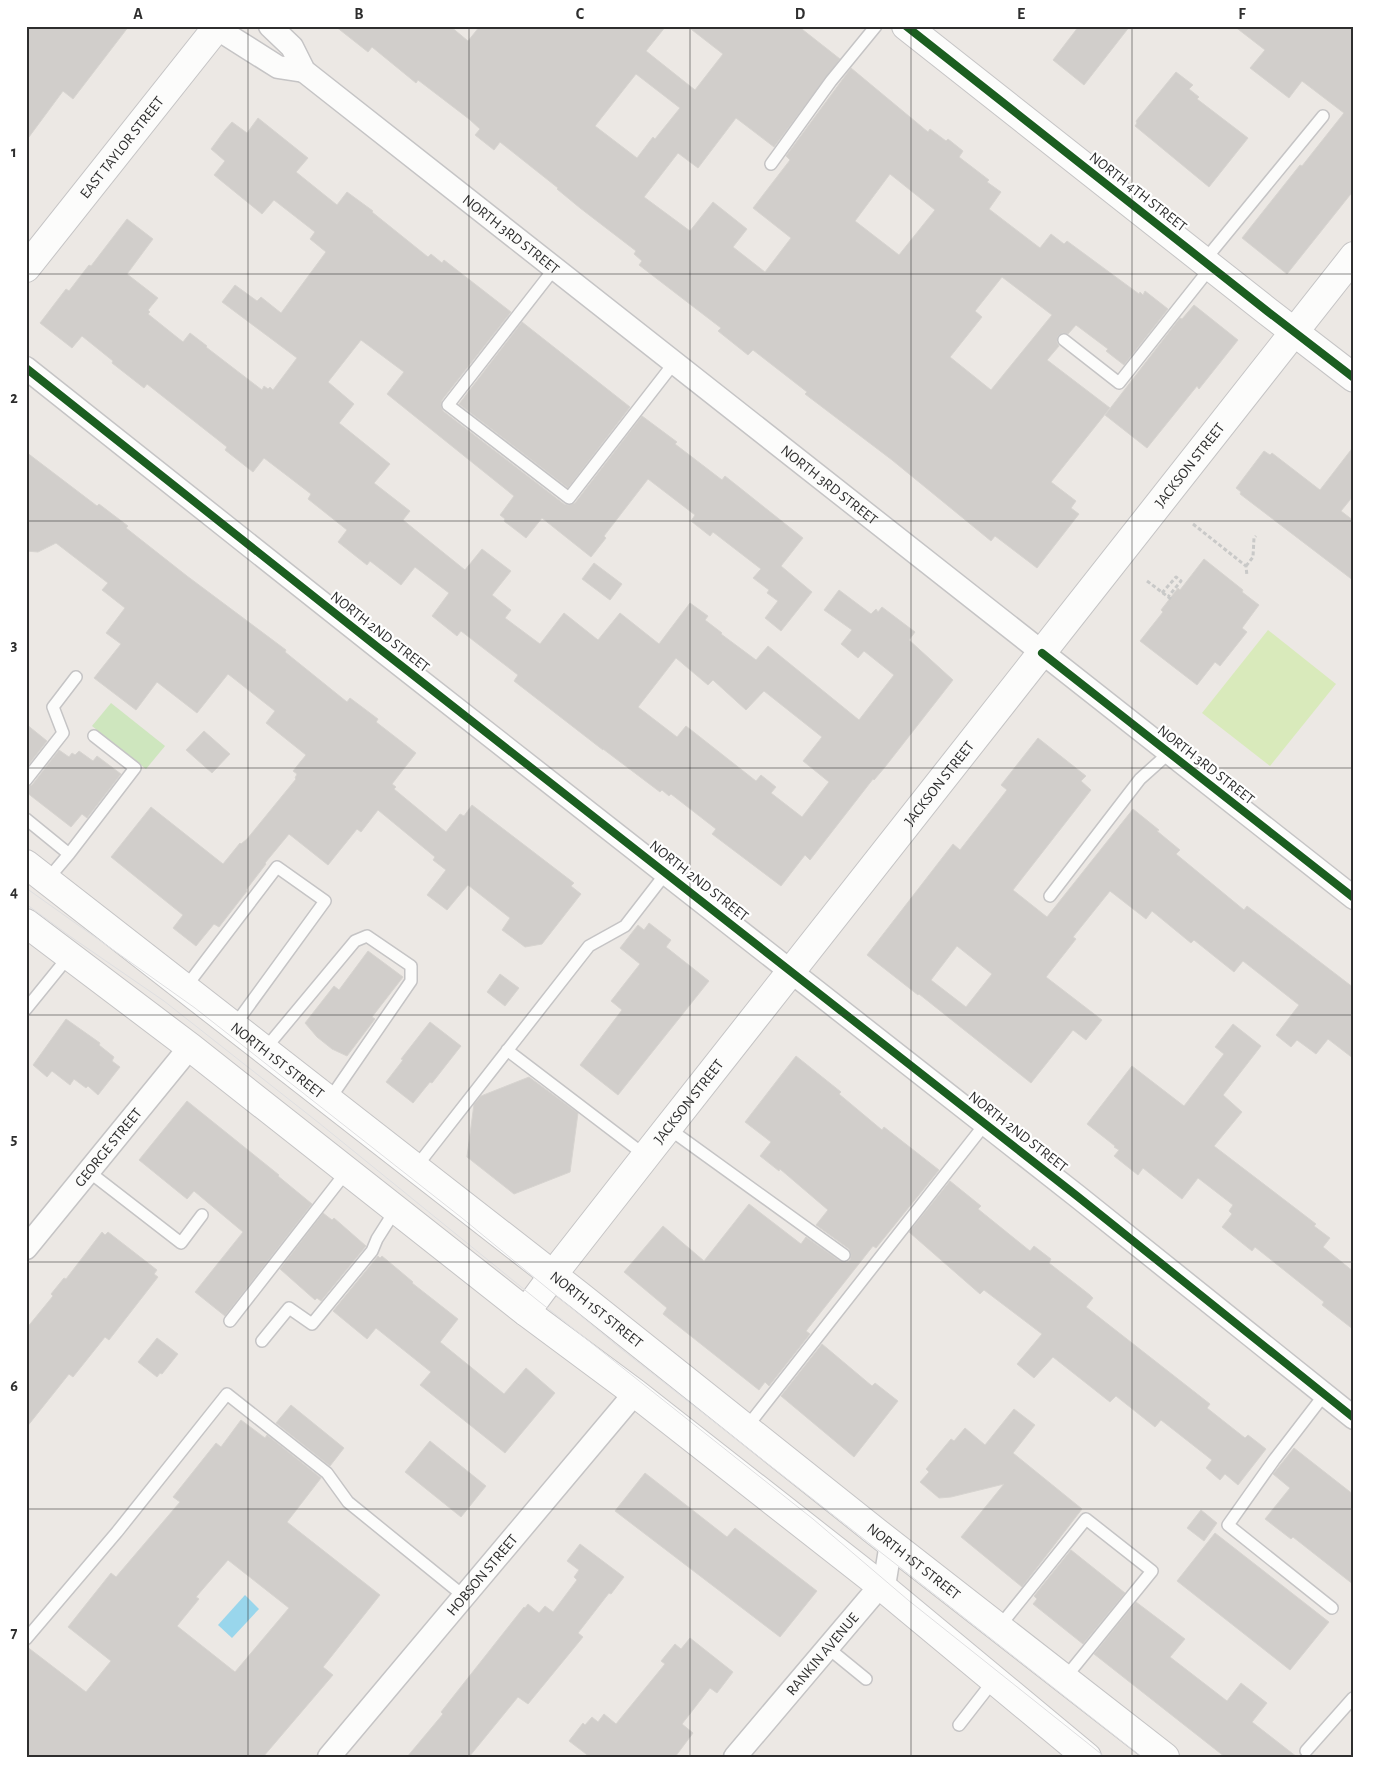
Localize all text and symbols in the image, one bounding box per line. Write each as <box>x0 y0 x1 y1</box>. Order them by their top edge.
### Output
text: A <box>133 6 143 22</box>
text: B <box>354 6 364 22</box>
text: C <box>576 6 585 22</box>
text: D <box>795 6 806 22</box>
text: E <box>1017 6 1025 22</box>
text: F <box>1238 6 1246 22</box>
street label: EAST TAYLOR STREET <box>77 93 167 201</box>
text: 1 <box>11 144 17 160</box>
street label: NORTH 4TH STREET <box>1086 149 1190 235</box>
street label: NORTH 3RD STREET <box>460 192 563 277</box>
text: 2 <box>10 390 18 406</box>
street label: JACKSON STREET <box>1152 419 1228 510</box>
street label: NORTH 3RD STREET <box>778 442 881 528</box>
street label: NORTH 2ND STREET <box>328 589 433 676</box>
text: 3 <box>11 637 18 653</box>
street label: NORTH 3RD STREET <box>1155 723 1258 808</box>
street label: JACKSON STREET <box>901 738 977 828</box>
street label: NORTH 2ND STREET <box>647 838 752 925</box>
text: 4 <box>10 884 18 900</box>
street label: NORTH 1ST STREET <box>228 1019 327 1101</box>
street label: JACKSON STREET <box>651 1056 727 1147</box>
street label: NORTH 2ND STREET <box>966 1089 1071 1176</box>
street label: GEORGE STREET <box>72 1105 145 1190</box>
text: 5 <box>11 1131 18 1147</box>
street label: NORTH 1ST STREET <box>548 1268 646 1351</box>
text: 6 <box>10 1378 18 1394</box>
street label: NORTH 1ST STREET <box>864 1520 964 1603</box>
street label: HOBSON STREET <box>444 1531 521 1618</box>
street label: RANKIN AVENUE <box>783 1610 861 1698</box>
text: 7 <box>11 1625 18 1641</box>

